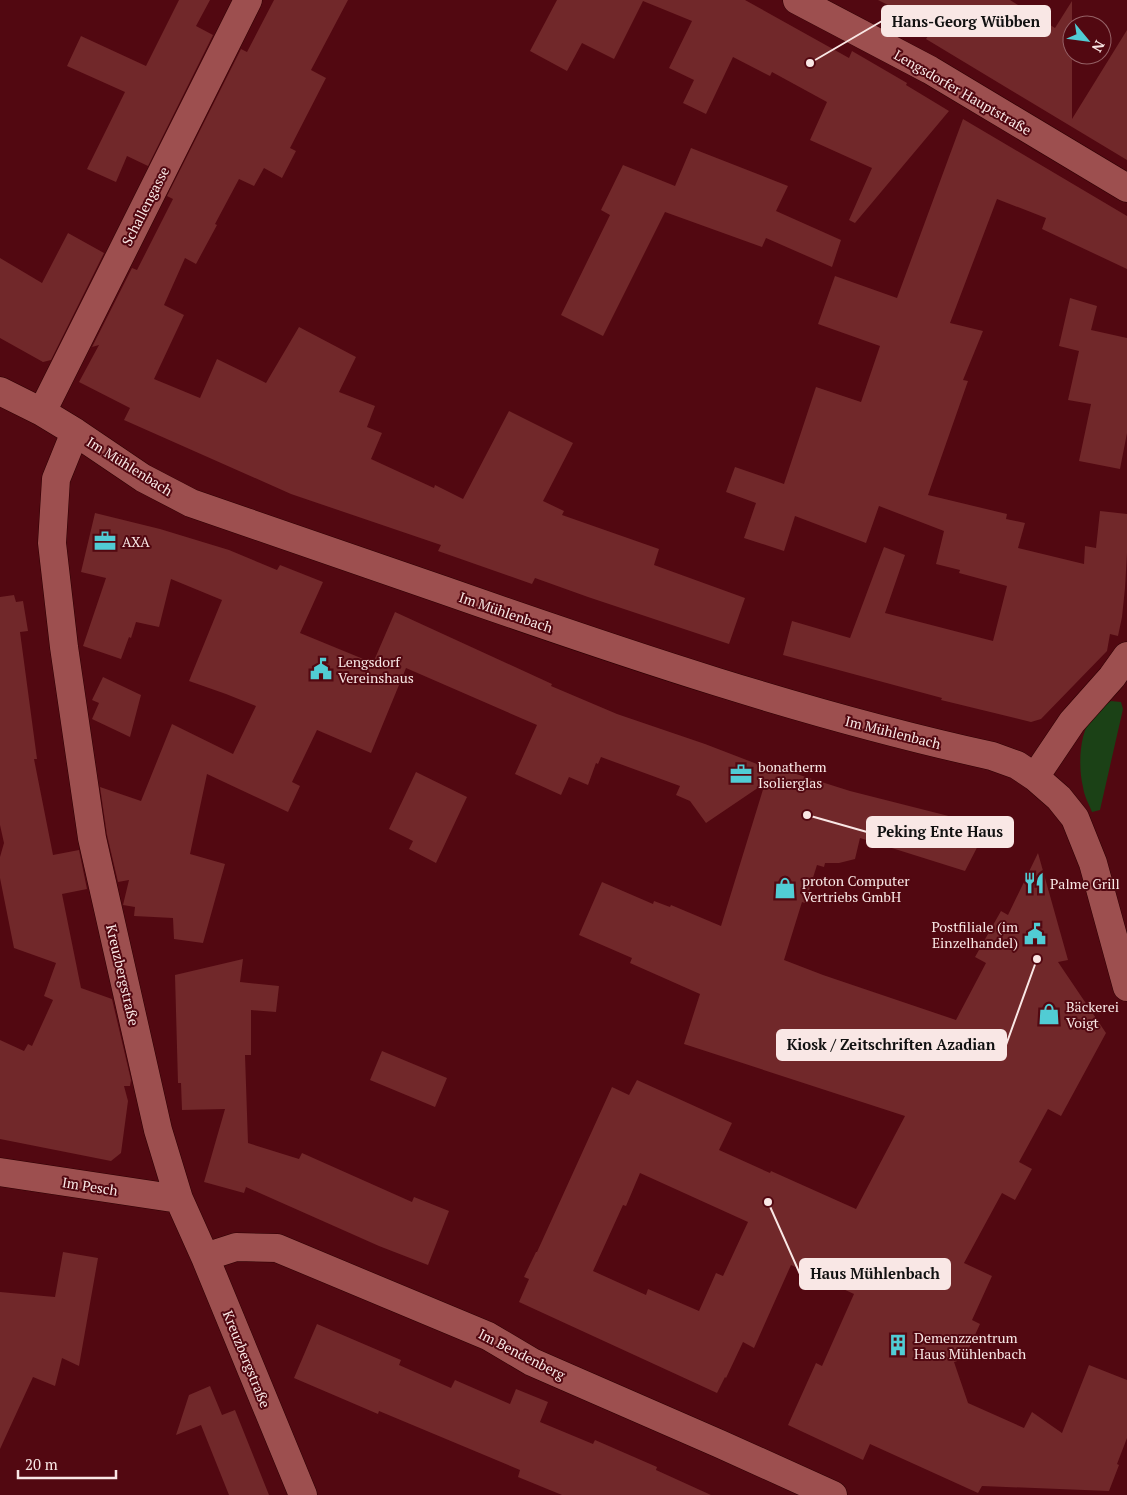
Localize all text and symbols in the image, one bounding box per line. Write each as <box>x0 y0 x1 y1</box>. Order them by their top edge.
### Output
callout: Hans-Georg Wübben <box>882 6 1050 36</box>
text: Hans-Georg Wübben <box>892 11 1041 31</box>
north arrow <box>1062 15 1112 65</box>
text: N <box>1088 37 1110 56</box>
street label: Lengsdorfer Hauptstraße <box>891 45 1035 139</box>
street label: Schallengasse <box>117 163 173 249</box>
street label: Im Mühlenbach <box>83 432 177 500</box>
office icon: AXA <box>92 528 118 554</box>
place label: AXA <box>122 532 150 551</box>
street label: Im Mühlenbach <box>457 587 555 637</box>
place label: Lengsdorf Vereinshaus <box>338 652 414 687</box>
public building icon: Lengsdorf Vereinshaus <box>308 656 334 682</box>
street label: Im Mühlenbach <box>843 711 943 753</box>
place label: bonatherm Isolierglas <box>758 757 827 792</box>
office icon: bonatherm Isolierglas <box>728 761 754 787</box>
callout: Peking Ente Haus <box>867 817 1013 847</box>
text: Peking Ente Haus <box>877 821 1003 841</box>
restaurant icon: Palme Grill <box>1021 870 1047 896</box>
place label: proton Computer Vertriebs GmbH <box>802 871 910 906</box>
place label: Palme Grill <box>1050 874 1120 893</box>
shop icon: proton Computer Vertriebs GmbH <box>772 875 798 901</box>
place label: Postfiliale (im Einzelhandel) <box>931 917 1018 952</box>
public building icon: Postfiliale (im Einzelhandel) <box>1022 921 1048 947</box>
street label: Kreuzbergstraße <box>102 922 144 1028</box>
place label: Bäckerei Voigt <box>1066 997 1119 1032</box>
shop icon: Bäckerei Voigt <box>1036 1001 1062 1027</box>
callout: Kiosk / Zeitschriften Azadian <box>777 1030 1006 1060</box>
text: Kiosk / Zeitschriften Azadian <box>787 1034 996 1054</box>
street label: Im Pesch <box>61 1172 119 1200</box>
callout: Haus Mühlenbach <box>800 1259 950 1289</box>
text: Haus Mühlenbach <box>810 1263 940 1283</box>
street label: Kreuzbergstraße <box>219 1307 275 1411</box>
street label: Im Bendenberg <box>475 1324 569 1384</box>
place label: Demenzzentrum Haus Mühlenbach <box>914 1328 1026 1363</box>
building icon: Demenzzentrum Haus Mühlenbach <box>885 1332 911 1358</box>
scale bar <box>18 1448 115 1480</box>
text: 20 m <box>25 1454 58 1474</box>

